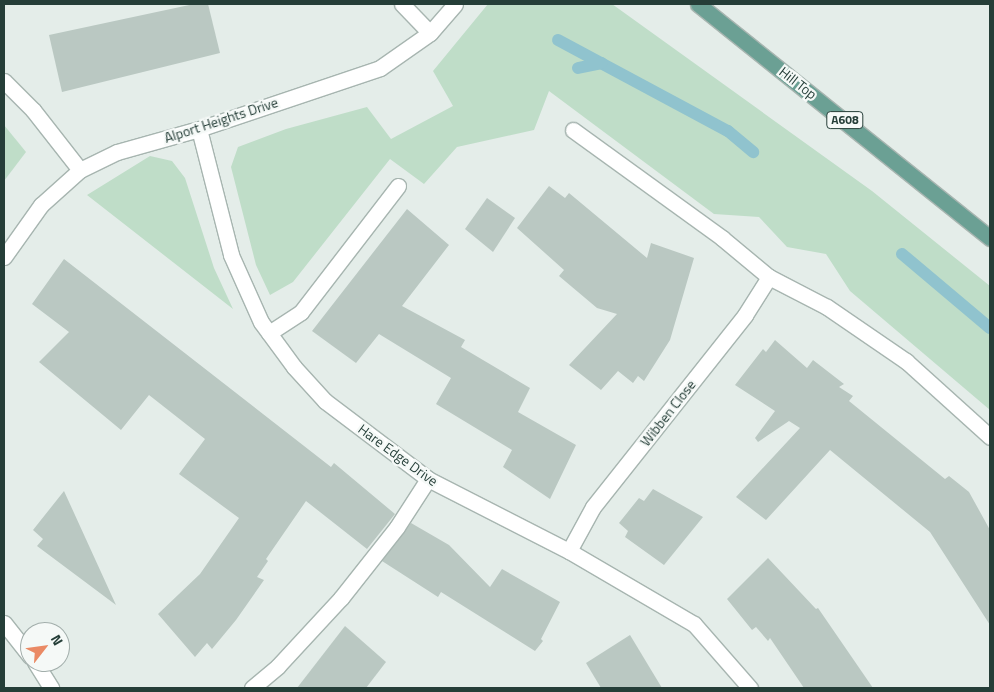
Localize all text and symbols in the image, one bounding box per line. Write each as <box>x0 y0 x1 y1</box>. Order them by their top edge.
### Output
street label: Hill Top <box>776 63 820 103</box>
street label: Alport Heights Drive <box>162 94 280 146</box>
road number: A608 <box>826 110 864 130</box>
street label: Wibben Close <box>637 376 699 450</box>
street label: Hare Edge Drive <box>355 420 441 490</box>
north arrow <box>20 622 70 672</box>
text: N <box>46 630 69 649</box>

